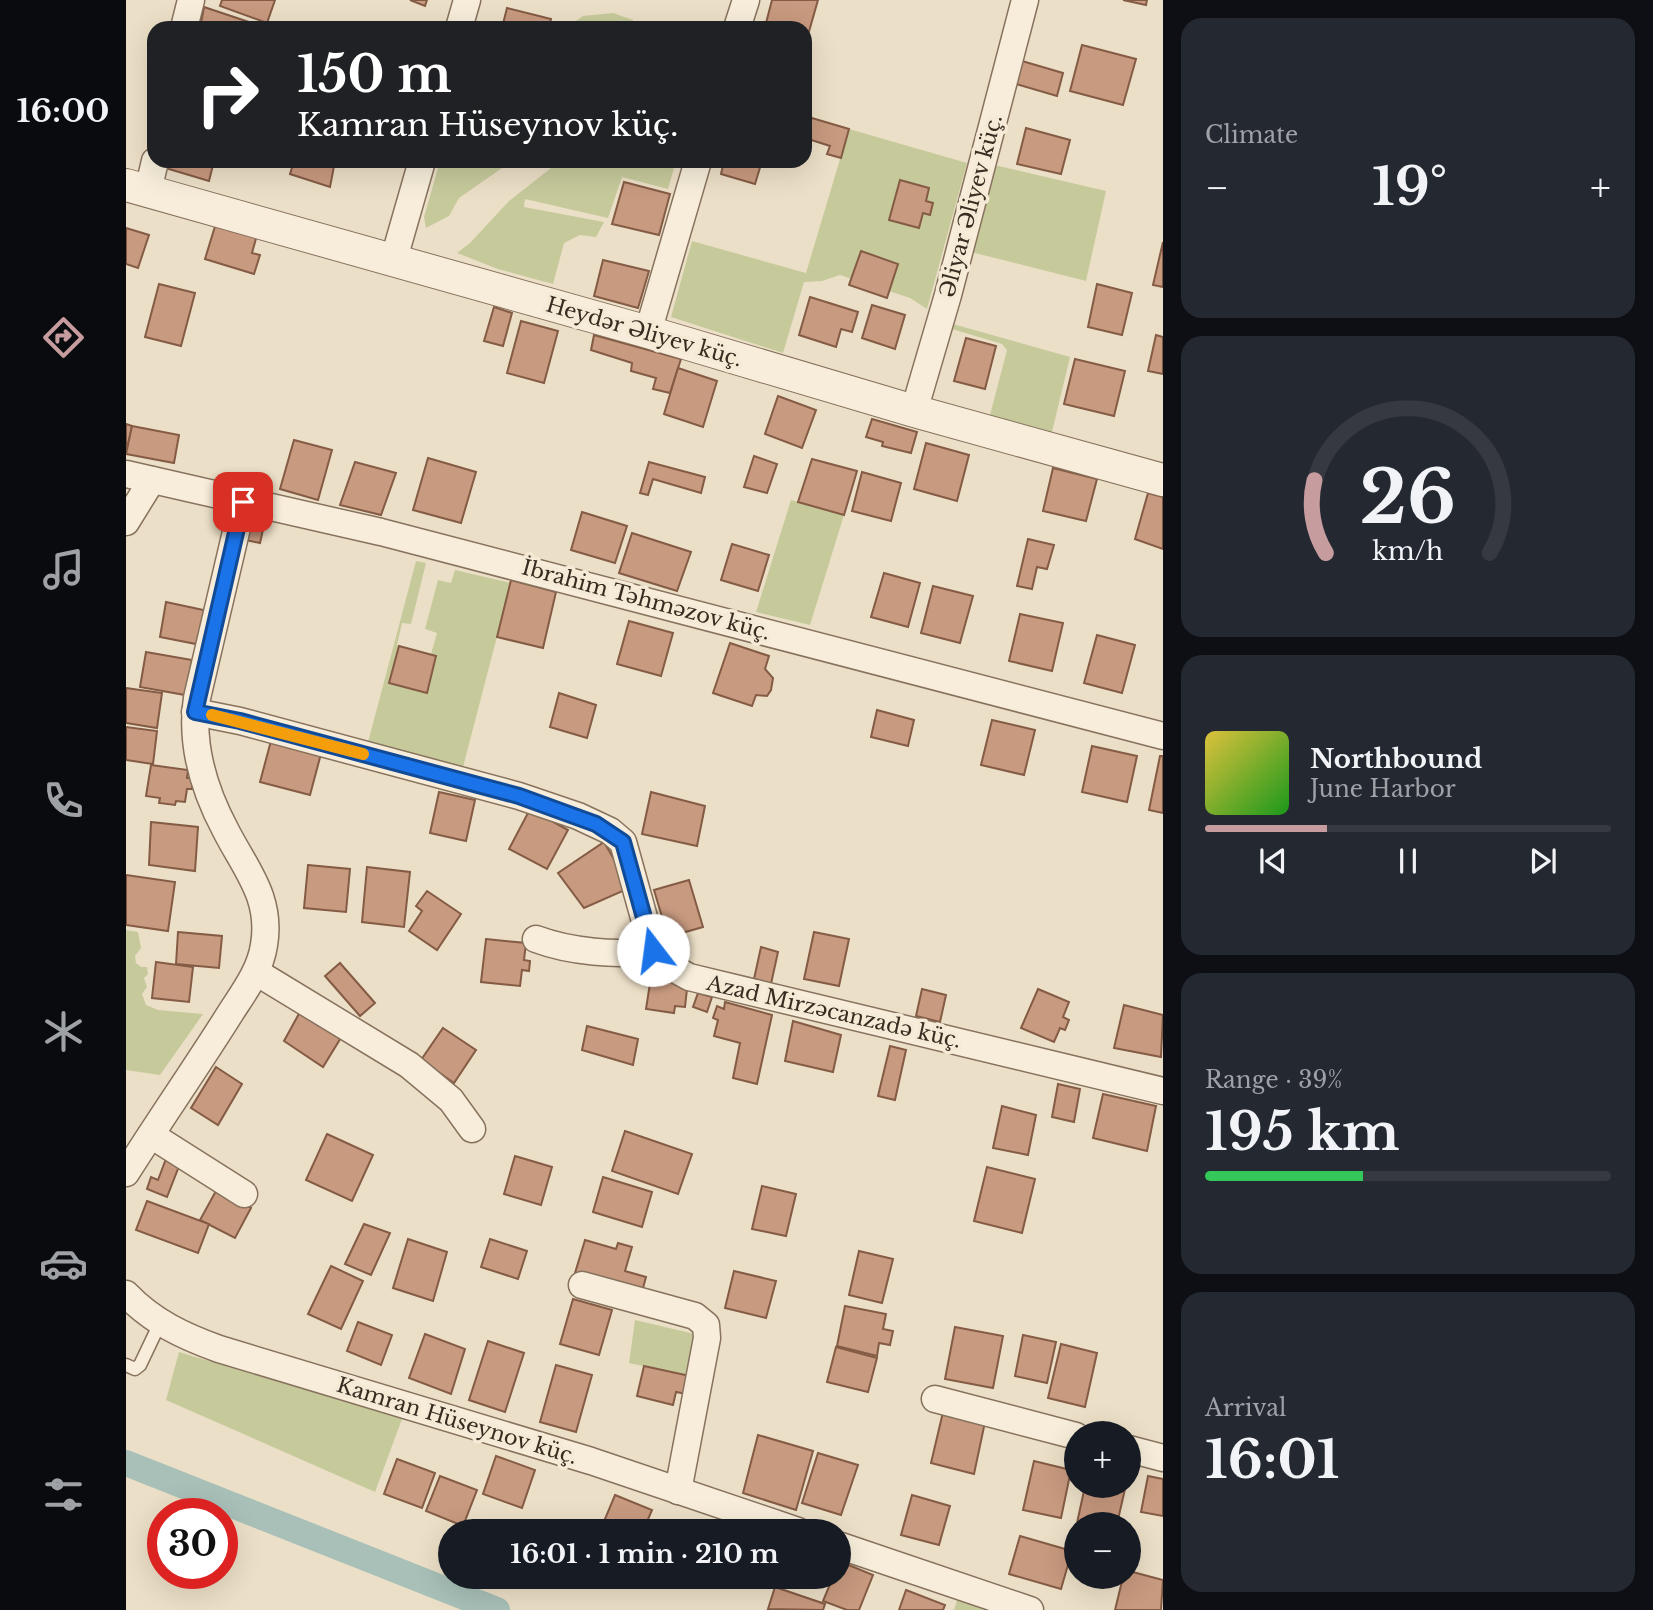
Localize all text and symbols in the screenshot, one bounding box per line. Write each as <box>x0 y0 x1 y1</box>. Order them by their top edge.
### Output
text: 150 m <box>297 44 452 105</box>
icon: right <box>182 49 273 140</box>
text: 16:00 <box>17 91 109 131</box>
text: Kamran Hüseynov küç. <box>297 105 678 145</box>
street label: Əliyar Əliyev küç. <box>934 112 1008 300</box>
text: Climate <box>1205 121 1298 149</box>
text: 19° <box>1372 155 1447 219</box>
text: − <box>1205 164 1229 211</box>
text: + <box>1590 164 1611 211</box>
street label: Heydər Əliyev küç. <box>543 292 745 372</box>
icon: directions <box>39 313 88 362</box>
text: 26 <box>1360 452 1456 543</box>
pin <box>213 472 273 532</box>
icon: arrive <box>224 483 262 521</box>
text: km/h <box>1373 535 1443 566</box>
icon: music <box>39 545 88 594</box>
street label: İbrahim Təhməzov küç. <box>519 554 773 646</box>
text: Northbound <box>1310 743 1482 775</box>
text: June Harbor <box>1310 775 1456 803</box>
icon: phone <box>39 776 88 825</box>
icon: previous <box>1254 842 1292 880</box>
icon: pause <box>1389 842 1427 880</box>
icon: next <box>1524 842 1562 880</box>
position arrow <box>616 913 690 987</box>
street label: Azad Mirzəcanzadə küç. <box>703 970 964 1054</box>
icon: climate <box>39 1007 88 1056</box>
text: Range · 39% <box>1205 1066 1343 1094</box>
text: 195 km <box>1205 1100 1400 1164</box>
icon: car <box>39 1239 88 1288</box>
street label: Kamran Hüseynov küç. <box>334 1372 580 1470</box>
text: Arrival <box>1205 1394 1286 1422</box>
map controls <box>1064 1421 1141 1589</box>
button: + <box>1064 1421 1141 1498</box>
text: 16:01 <box>1205 1428 1339 1492</box>
icon: filters <box>39 1470 88 1519</box>
speed limit sign: 30 <box>147 1498 238 1589</box>
button: − <box>1064 1512 1141 1589</box>
text: 16:01 · 1 min · 210 m <box>510 1538 779 1570</box>

